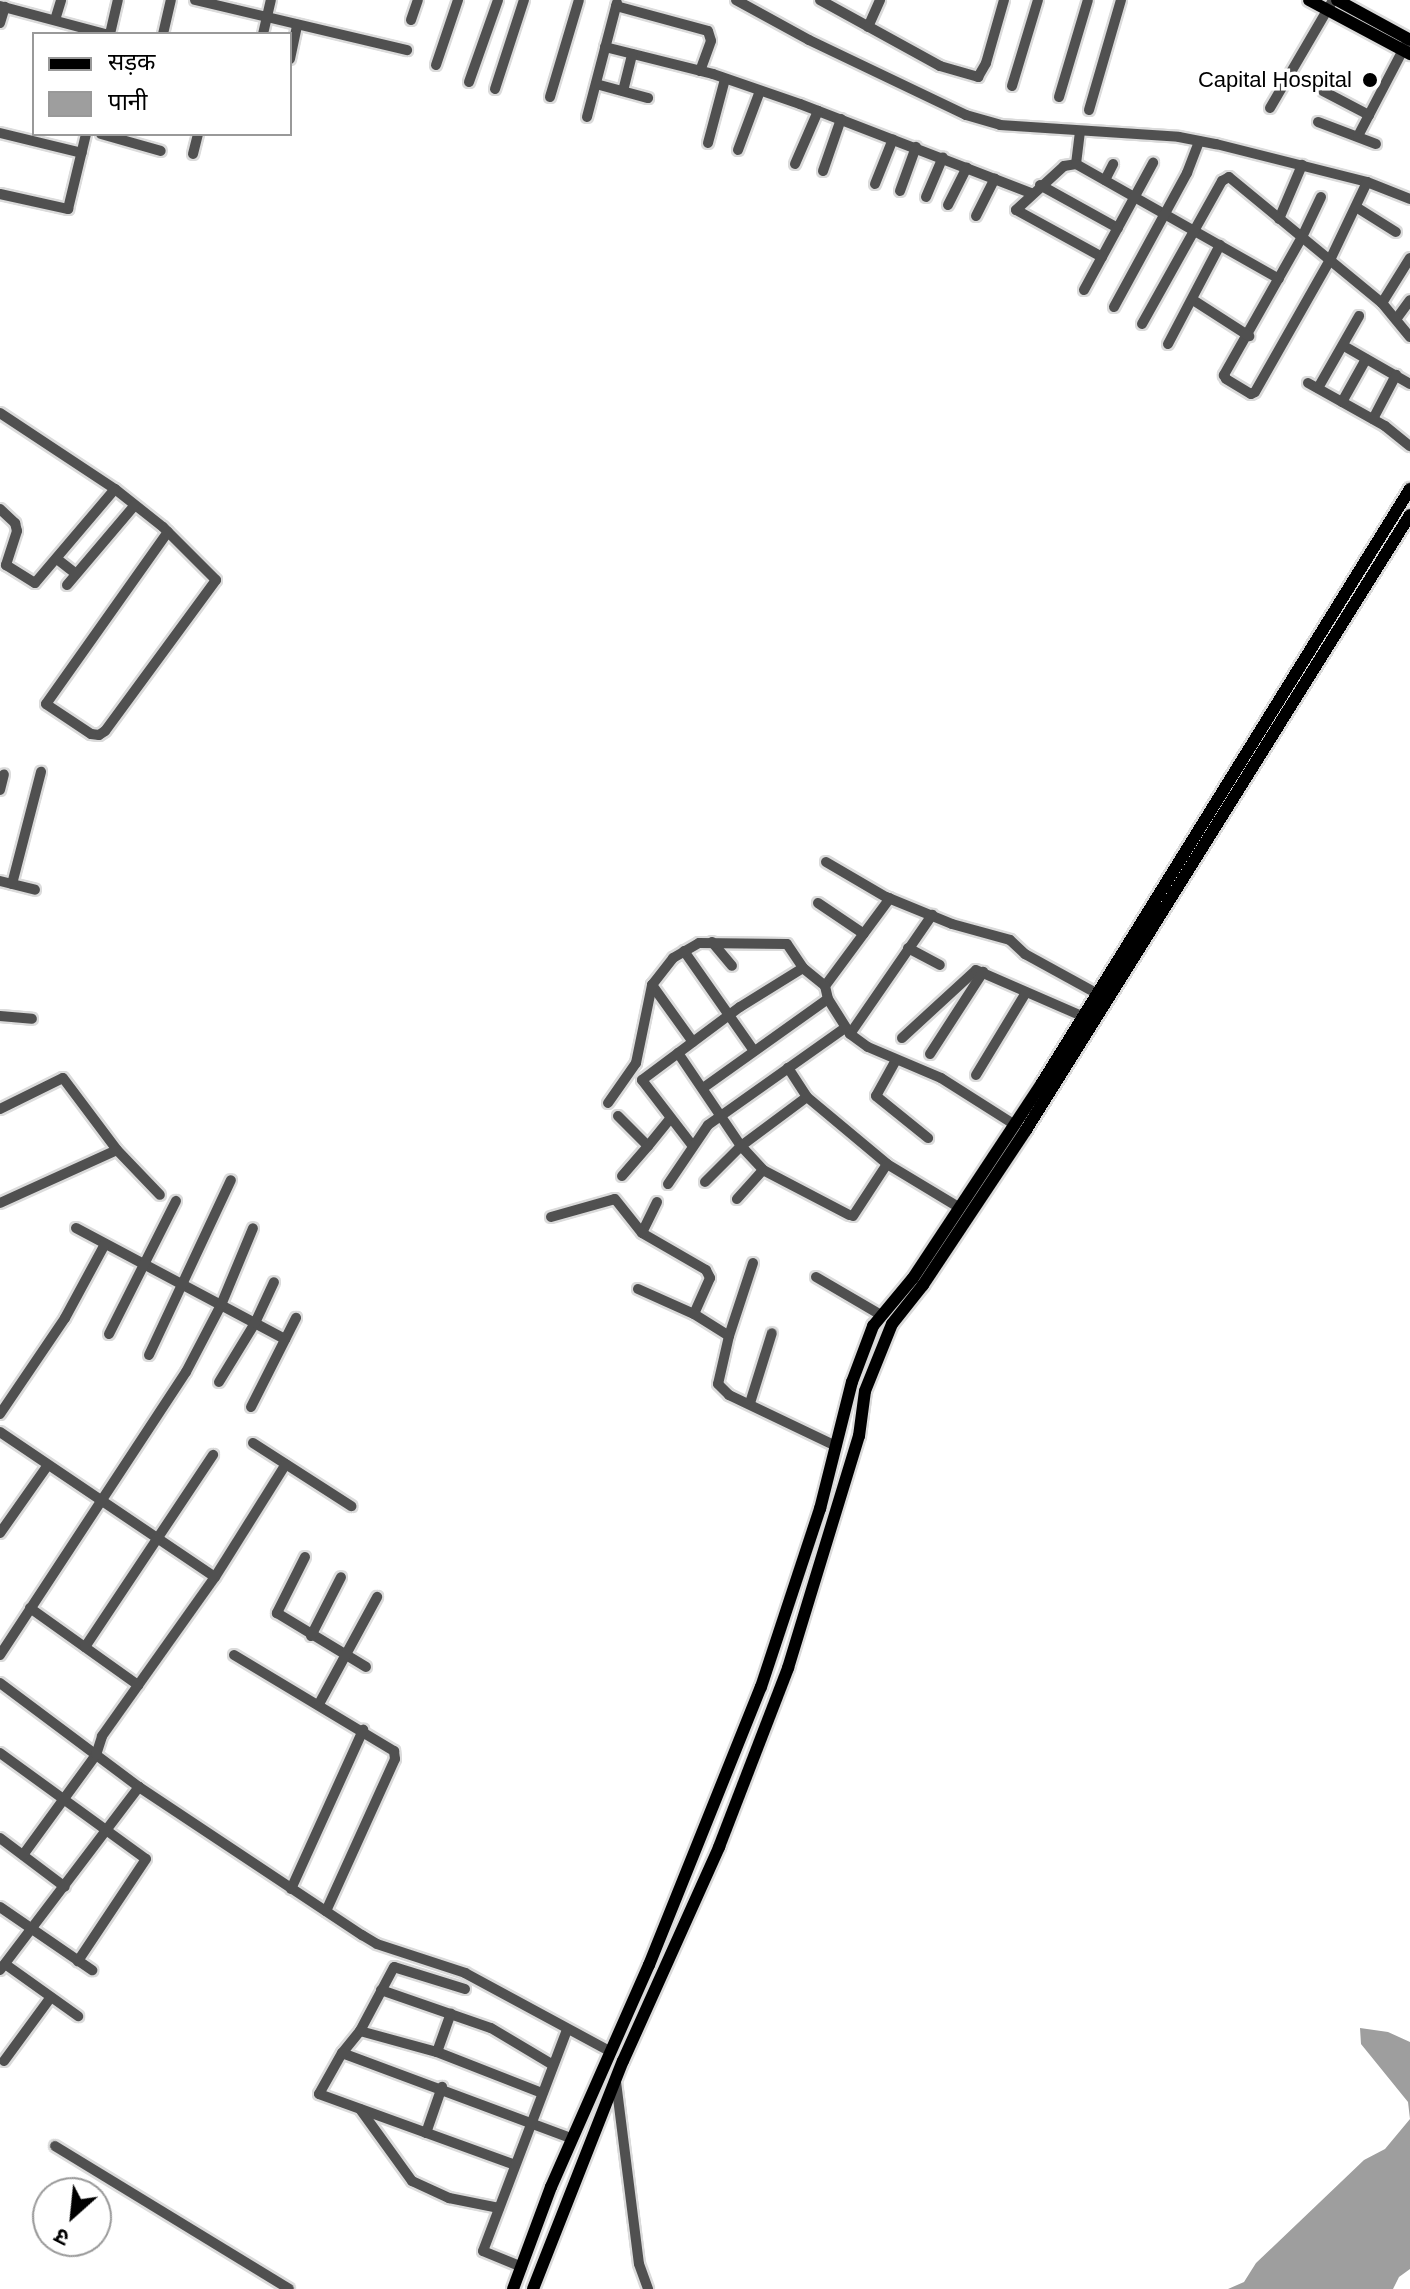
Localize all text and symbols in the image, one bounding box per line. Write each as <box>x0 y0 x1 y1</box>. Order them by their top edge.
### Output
legend <box>32 32 292 136</box>
text: सड़क <box>108 48 156 75</box>
place label: Capital Hospital <box>1198 67 1352 93</box>
marker: Capital Hospital <box>1359 69 1381 91</box>
text: पानी <box>108 88 147 115</box>
north arrow <box>32 2177 112 2257</box>
text: उ <box>50 2223 73 2251</box>

